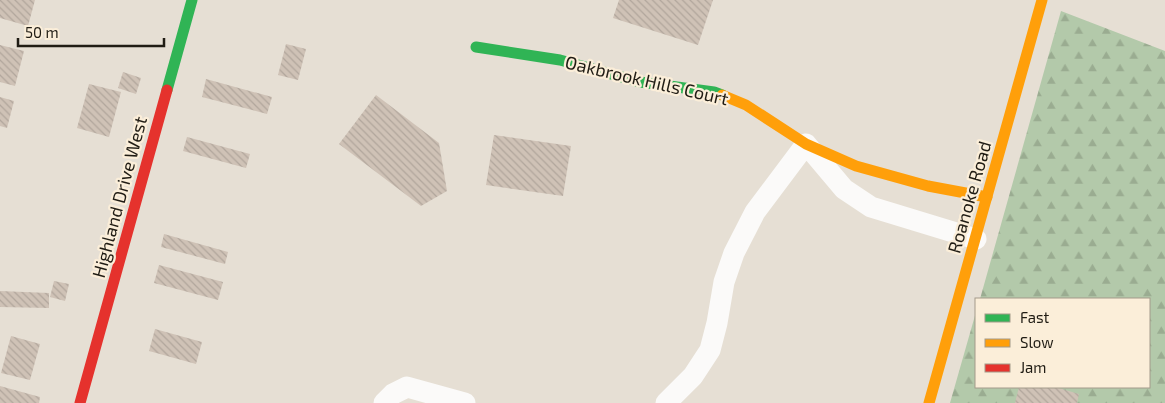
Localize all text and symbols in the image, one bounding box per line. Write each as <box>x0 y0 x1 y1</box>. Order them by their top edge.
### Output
scale bar <box>18 15 164 47</box>
text: 50 m <box>25 23 59 41</box>
street label: Oakbrook Hills Court <box>563 51 731 110</box>
street label: Highland Drive West <box>87 114 151 280</box>
street label: Roanoke Road <box>942 138 996 256</box>
legend <box>975 298 1150 388</box>
text: Fast <box>1020 308 1050 326</box>
text: Slow <box>1020 333 1054 351</box>
text: Jam <box>1020 358 1046 376</box>

